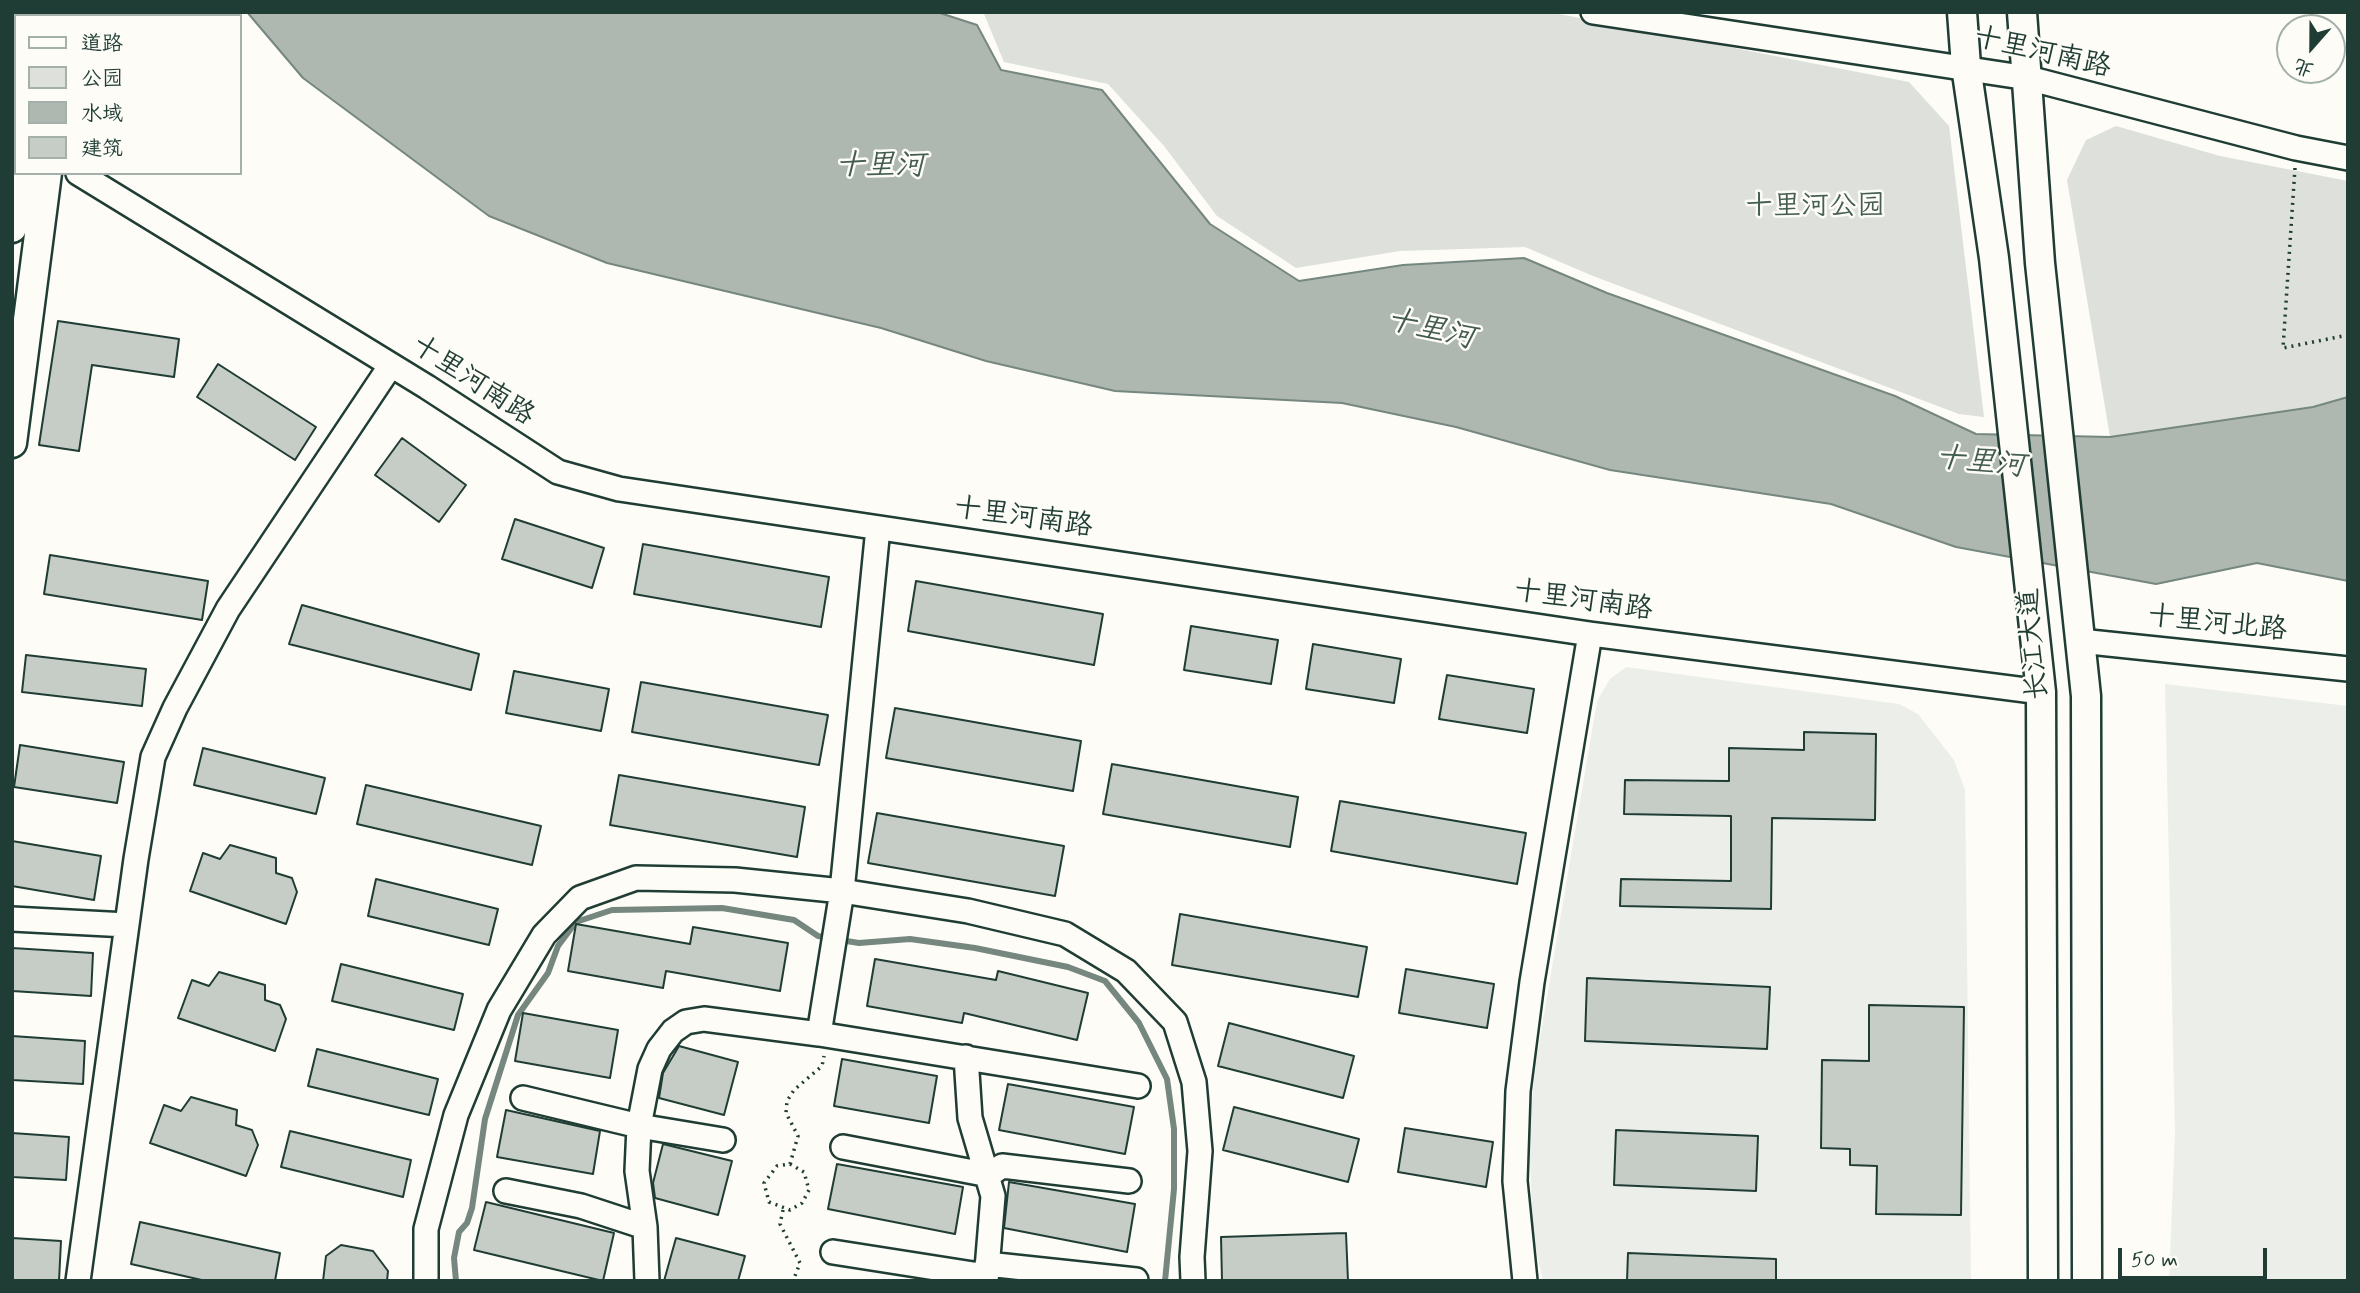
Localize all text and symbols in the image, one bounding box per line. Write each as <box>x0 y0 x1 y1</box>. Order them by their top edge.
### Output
legend <box>14 14 242 175</box>
north arrow <box>2276 14 2346 84</box>
street label: 十里河南路 <box>1970 22 2114 86</box>
text: 道路 <box>81 30 123 58</box>
text: 北 <box>2291 52 2317 82</box>
text: 公园 <box>81 65 123 93</box>
text: 水域 <box>81 100 123 128</box>
text: 建筑 <box>81 135 123 163</box>
water label: 十里河 <box>835 150 925 186</box>
park label: 十里河公园 <box>1745 191 1885 225</box>
water label: 十里河 <box>1382 303 1478 359</box>
street label: 十里河南路 <box>404 330 540 434</box>
water label: 十里河 <box>1933 441 2027 487</box>
street label: 十里河南路 <box>951 493 1095 545</box>
street label: 十里河南路 <box>1511 576 1655 628</box>
street label: 长江大道 <box>2013 587 2057 701</box>
street label: 十里河北路 <box>2146 601 2288 649</box>
scale bar <box>2122 1234 2271 1278</box>
text: 50 m <box>2131 1246 2178 1274</box>

